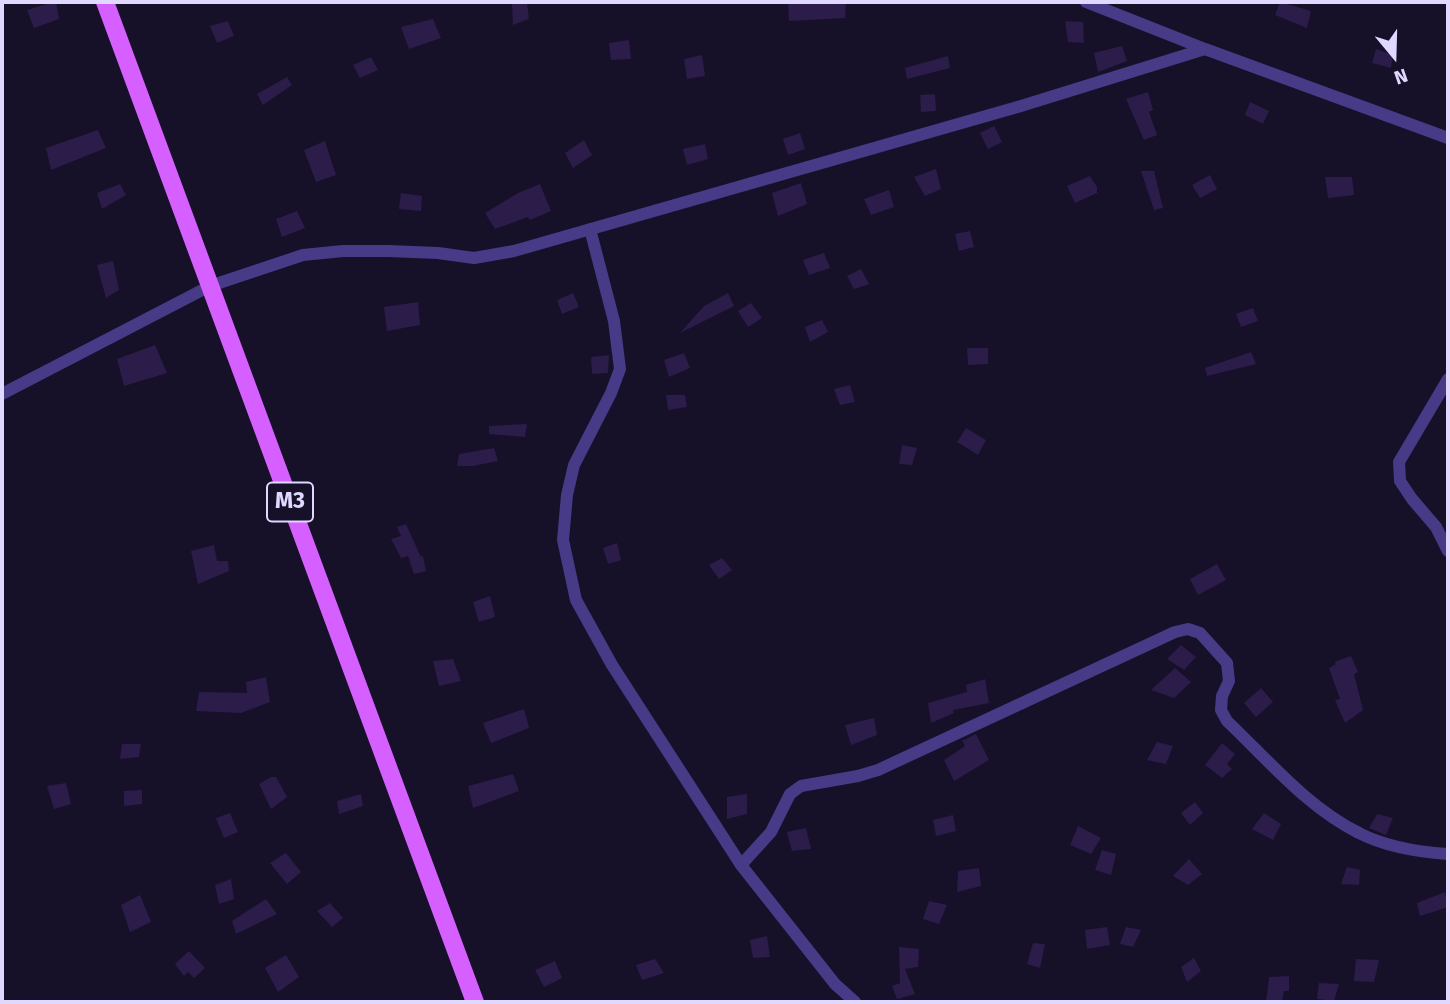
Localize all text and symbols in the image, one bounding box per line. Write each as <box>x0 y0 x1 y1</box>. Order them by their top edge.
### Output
north arrow <box>1359 21 1429 91</box>
text: N <box>1391 63 1411 89</box>
road number: M3 <box>267 482 313 522</box>

